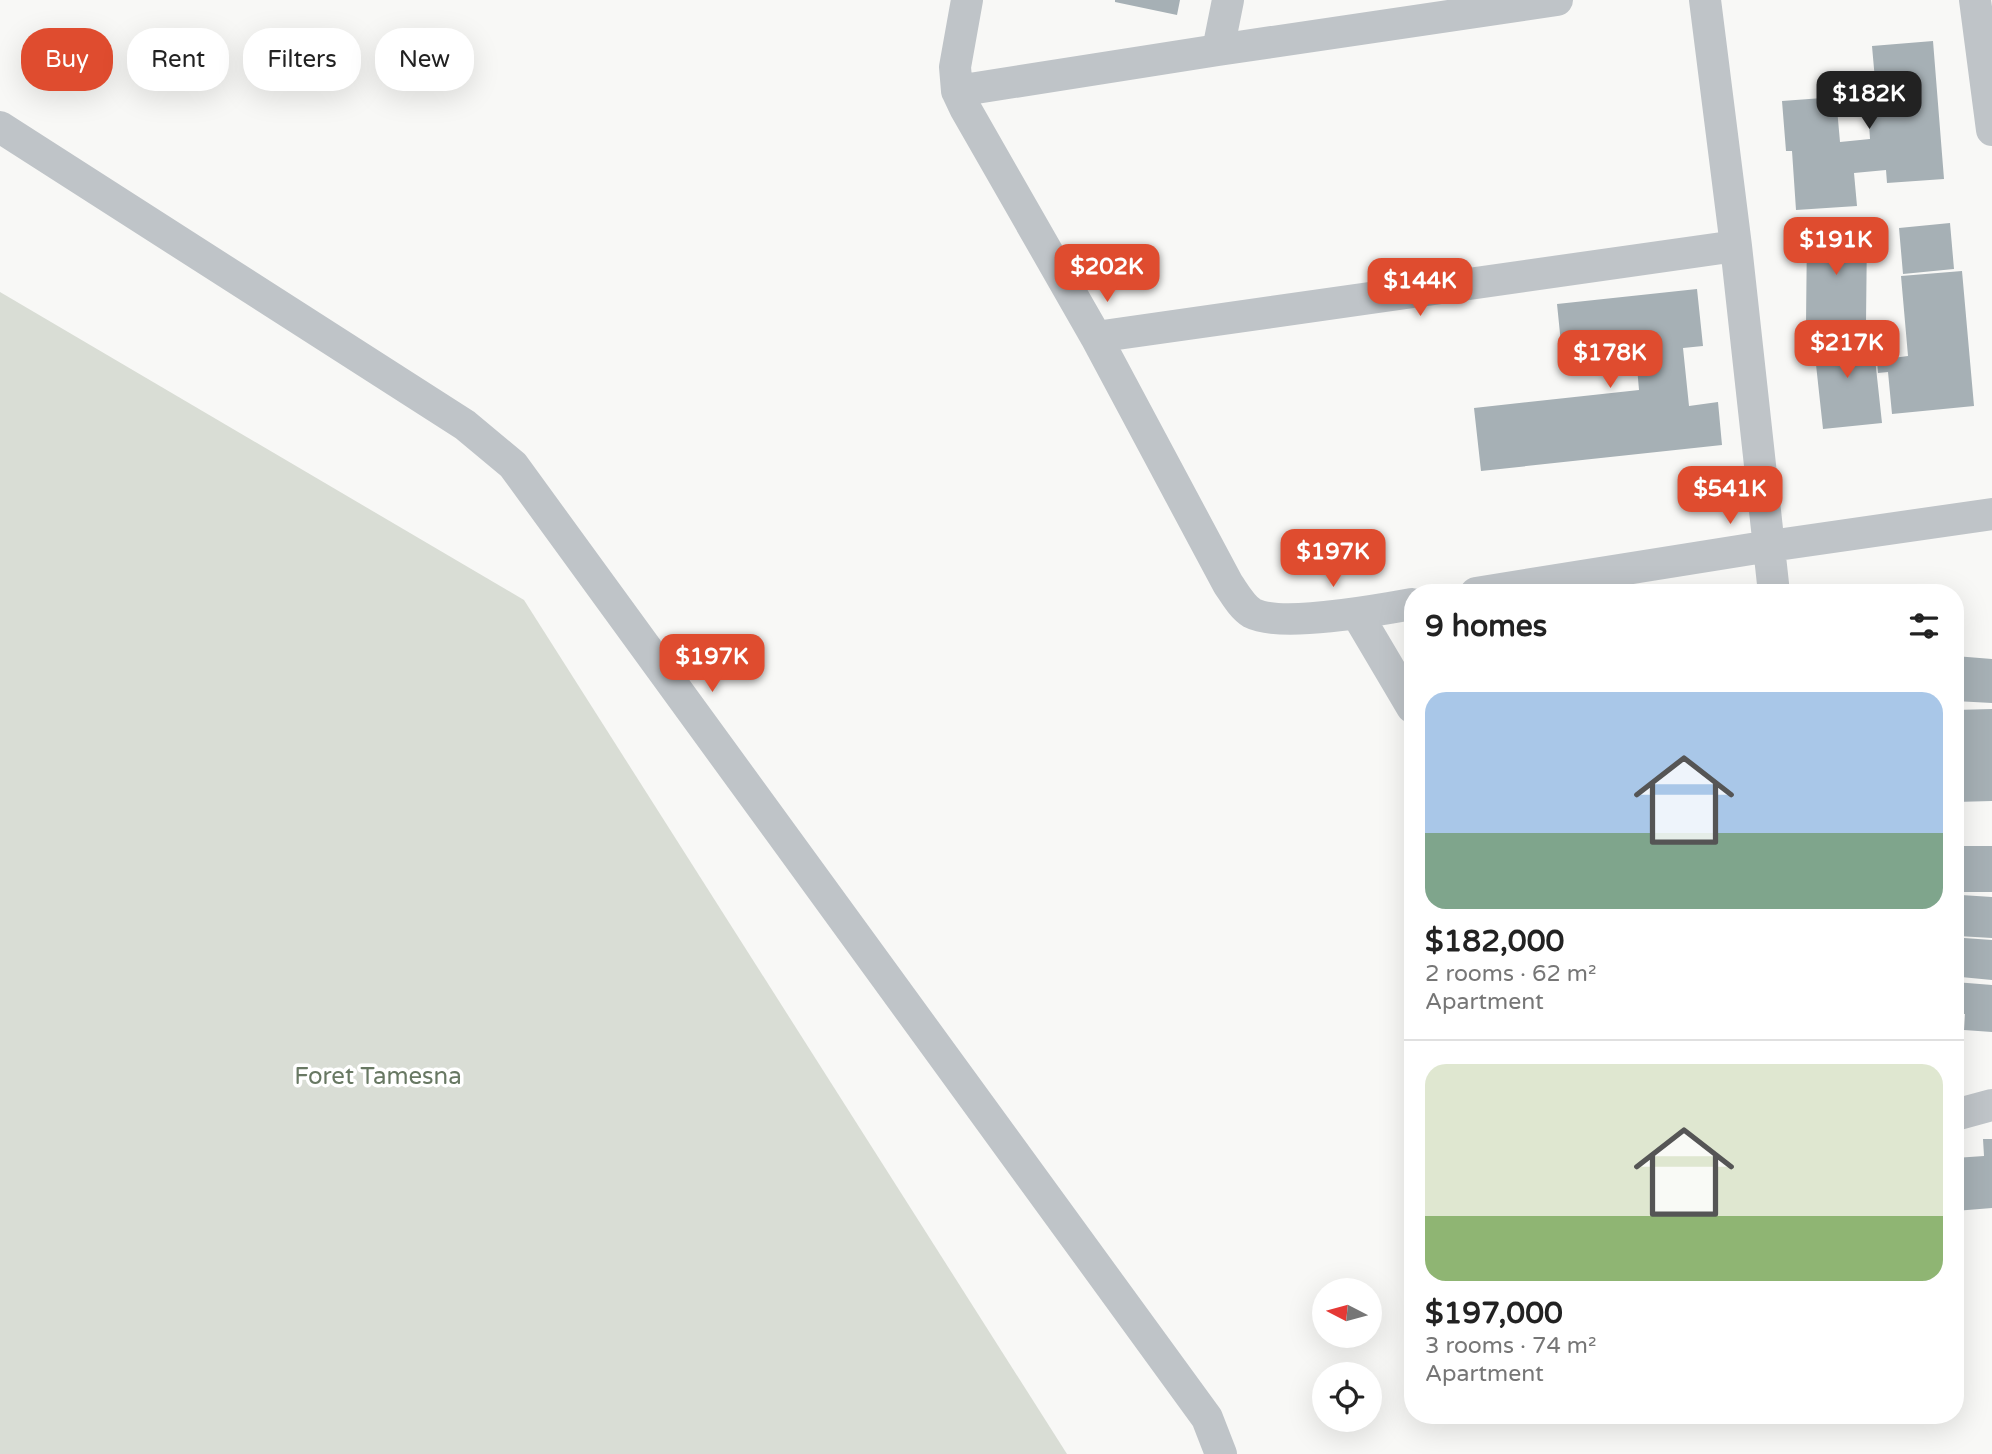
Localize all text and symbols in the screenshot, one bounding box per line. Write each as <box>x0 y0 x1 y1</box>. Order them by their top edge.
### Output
chip: Buy <box>21 28 113 91</box>
chip: Rent <box>127 28 229 91</box>
chip: Filters <box>243 28 361 91</box>
chip: New <box>375 28 474 91</box>
pin: $182K <box>1820 72 1918 131</box>
text: $182K <box>1833 80 1905 108</box>
pin: $191K <box>1787 218 1885 277</box>
text: $191K <box>1800 226 1872 254</box>
pin: $202K <box>1058 244 1156 304</box>
text: $202K <box>1071 253 1143 281</box>
pin: $144K <box>1371 258 1469 318</box>
text: $144K <box>1384 267 1456 295</box>
pin: $217K <box>1798 320 1896 380</box>
text: $217K <box>1811 329 1883 357</box>
pin: $178K <box>1561 330 1659 390</box>
text: $178K <box>1574 339 1646 367</box>
pin: $541K <box>1681 466 1779 526</box>
text: $541K <box>1694 475 1766 503</box>
pin: $197K <box>1284 530 1382 589</box>
text: $197K <box>1297 538 1369 566</box>
icon: filters <box>1905 607 1943 645</box>
text: 9 homes <box>1425 608 1547 645</box>
pin: $197K <box>663 634 761 694</box>
text: $197K <box>676 643 748 671</box>
icon: home <box>1621 737 1747 863</box>
text: $182,000 <box>1425 923 1564 960</box>
text: 2 rooms · 62 m² <box>1425 960 1596 988</box>
text: Apartment <box>1425 988 1544 1016</box>
park label: Foret Tamesna <box>294 1062 462 1091</box>
icon: home <box>1621 1109 1747 1235</box>
north arrow <box>1312 1278 1382 1348</box>
map controls <box>1312 1278 1382 1432</box>
text: $197,000 <box>1425 1295 1563 1332</box>
text: 3 rooms · 74 m² <box>1425 1332 1596 1360</box>
text: Apartment <box>1425 1360 1544 1388</box>
button: locate <box>1312 1362 1382 1432</box>

